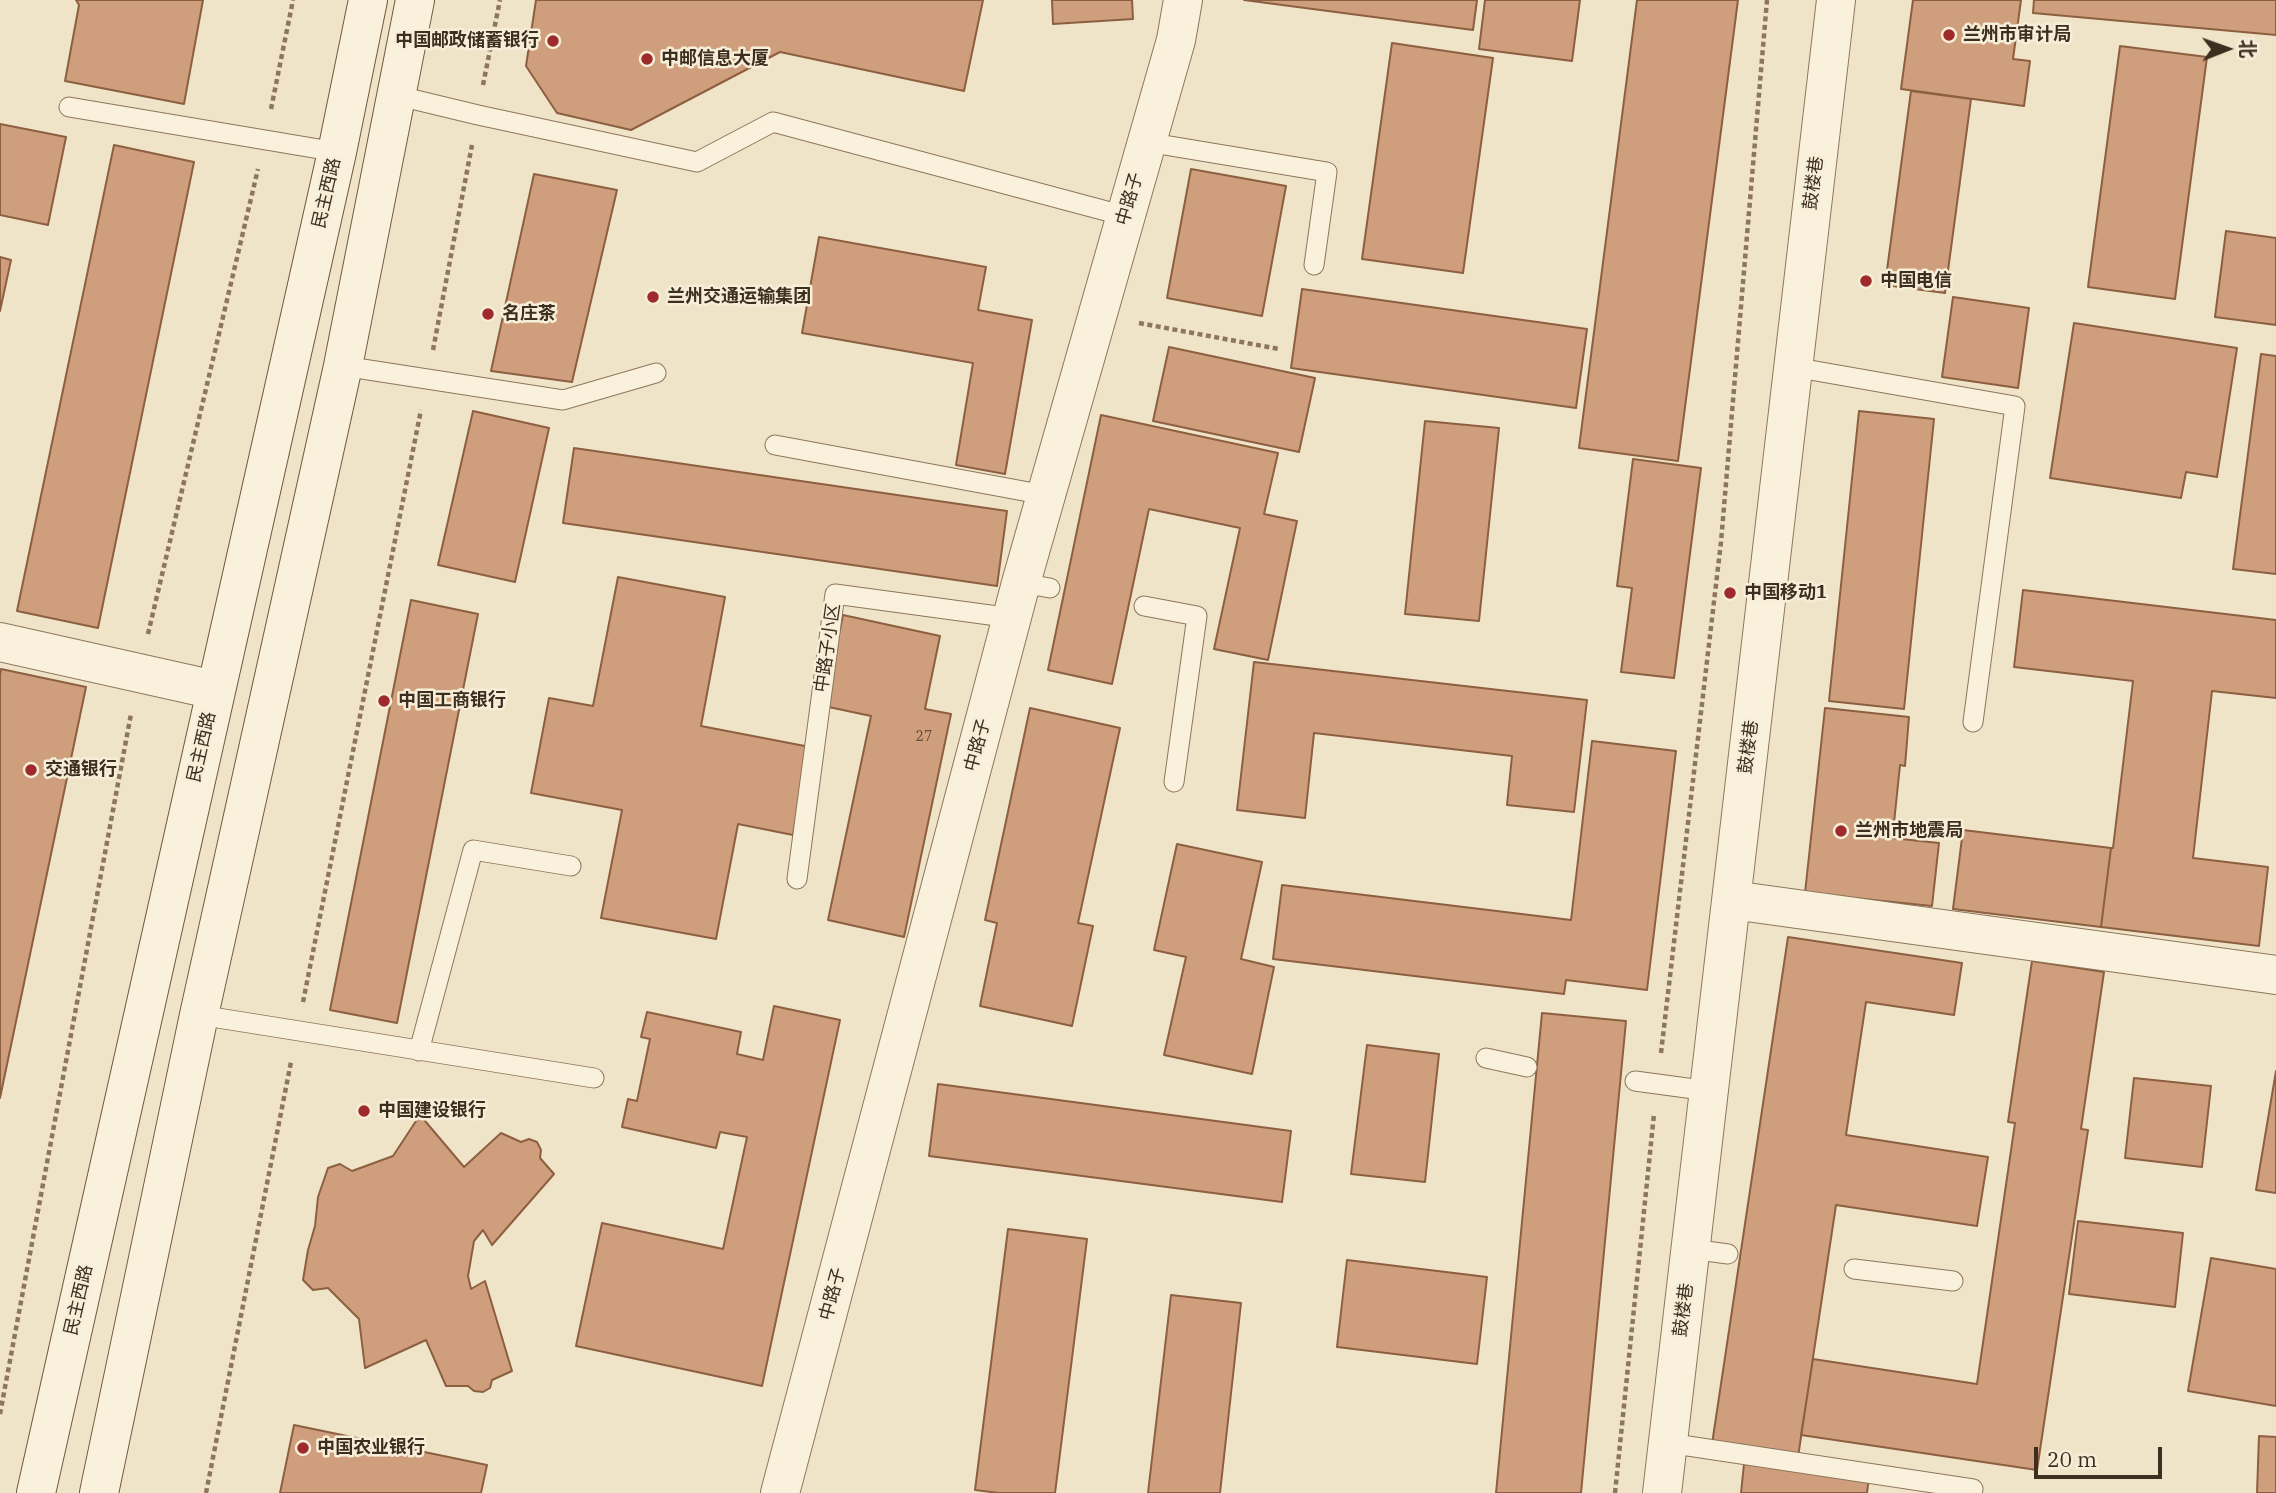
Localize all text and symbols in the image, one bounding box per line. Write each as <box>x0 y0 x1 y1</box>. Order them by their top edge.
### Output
north arrow <box>2192 14 2262 84</box>
place label: 兰州市审计局 <box>1963 24 2071 46</box>
marker: 兰州市审计局 <box>1941 27 1957 43</box>
place label: 中国邮政储蓄银行 <box>395 30 539 52</box>
marker: 中国邮政储蓄银行 <box>545 33 561 49</box>
text: 北 <box>2236 39 2260 58</box>
place label: 中邮信息大厦 <box>661 48 769 70</box>
marker: 中邮信息大厦 <box>639 51 655 67</box>
street label: 民主西路 <box>308 155 346 231</box>
street label: 鼓楼巷 <box>1800 155 1828 211</box>
street label: 中路子 <box>1112 170 1148 228</box>
place label: 中国电信 <box>1880 270 1952 292</box>
marker: 中国电信 <box>1858 273 1874 289</box>
place label: 兰州交通运输集团 <box>667 286 811 308</box>
marker: 兰州交通运输集团 <box>645 289 661 305</box>
place label: 名庄茶 <box>502 303 556 325</box>
marker: 名庄茶 <box>480 306 496 322</box>
place label: 中国移动1 <box>1744 582 1827 604</box>
marker: 中国移动1 <box>1722 585 1738 601</box>
street label: 中路子小区 <box>811 602 845 694</box>
place label: 中国工商银行 <box>398 690 506 712</box>
marker: 中国工商银行 <box>376 693 392 709</box>
street label: 民主西路 <box>183 709 221 785</box>
street label: 中路子 <box>961 716 995 774</box>
street label: 鼓楼巷 <box>1735 719 1763 775</box>
house number: 27 <box>916 729 932 745</box>
place label: 交通银行 <box>45 759 117 781</box>
marker: 交通银行 <box>23 762 39 778</box>
place label: 兰州市地震局 <box>1855 820 1963 842</box>
marker: 兰州市地震局 <box>1833 823 1849 839</box>
place label: 中国建设银行 <box>378 1100 486 1122</box>
marker: 中国建设银行 <box>356 1103 372 1119</box>
street label: 民主西路 <box>60 1262 98 1338</box>
street label: 中路子 <box>816 1265 850 1323</box>
street label: 鼓楼巷 <box>1670 1282 1698 1338</box>
scale bar <box>2038 1434 2166 1478</box>
place label: 中国农业银行 <box>317 1437 425 1459</box>
marker: 中国农业银行 <box>295 1440 311 1456</box>
text: 20 m <box>2047 1445 2097 1473</box>

